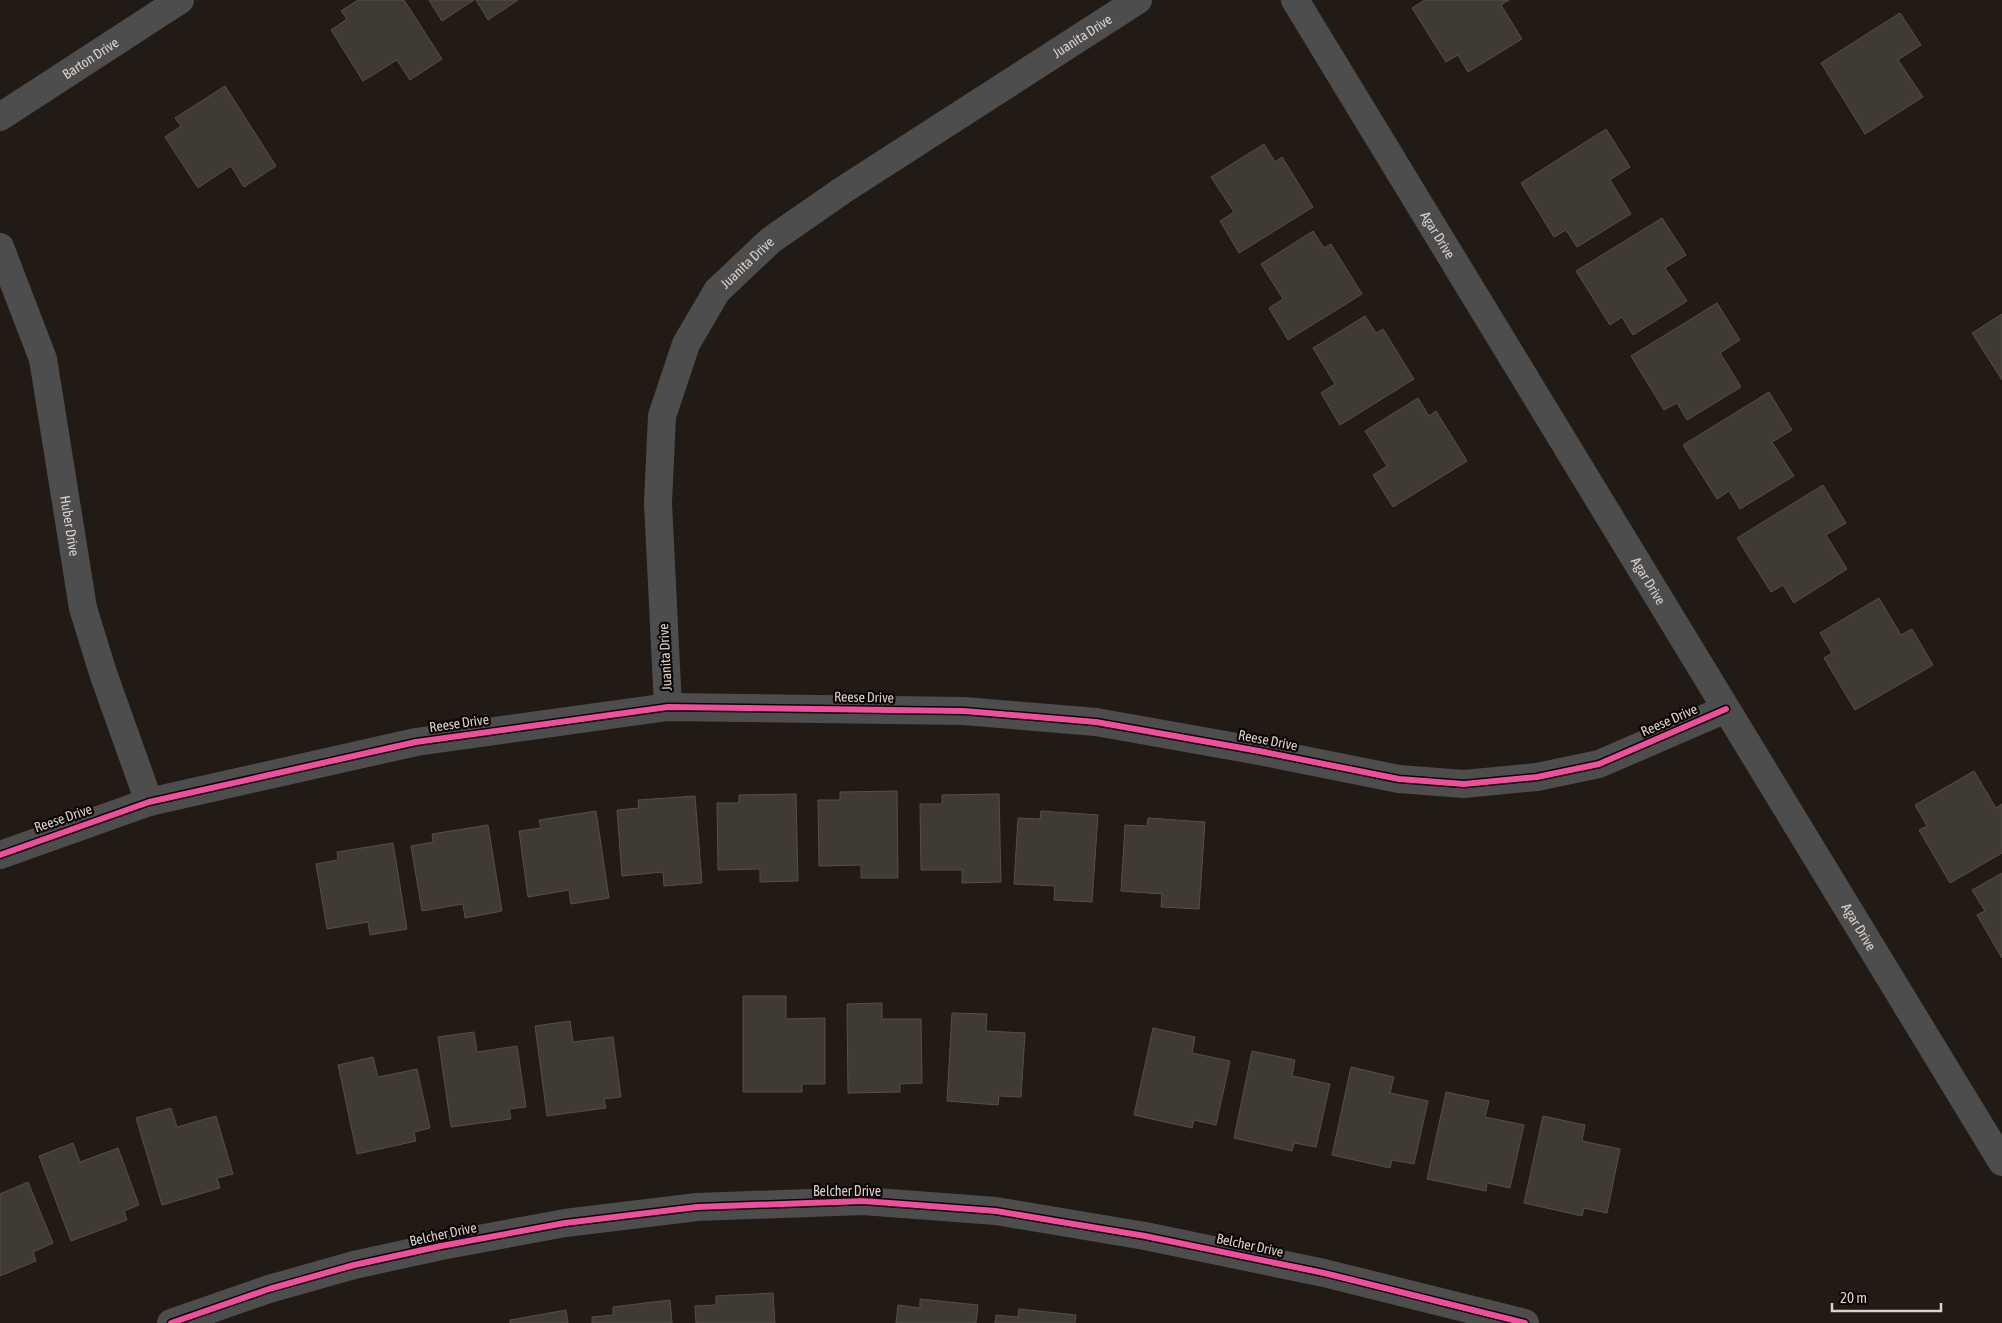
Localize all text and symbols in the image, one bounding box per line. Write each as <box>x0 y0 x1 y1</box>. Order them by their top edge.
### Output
street label: Juanita Drive <box>1049 11 1115 61</box>
street label: Barton Drive <box>60 34 122 82</box>
street label: Agar Drive <box>1417 208 1458 261</box>
street label: Juanita Drive <box>717 234 777 292</box>
street label: Huber Drive <box>57 494 83 557</box>
street label: Agar Drive <box>1628 554 1669 607</box>
street label: Juanita Drive <box>655 623 675 691</box>
street label: Reese Drive <box>834 688 894 706</box>
street label: Reese Drive <box>1638 700 1700 740</box>
street label: Reese Drive <box>428 711 490 735</box>
street label: Reese Drive <box>1237 726 1299 754</box>
street label: Reese Drive <box>32 801 94 835</box>
street label: Agar Drive <box>1839 900 1879 953</box>
street label: Belcher Drive <box>813 1183 881 1199</box>
street label: Belcher Drive <box>408 1219 478 1249</box>
street label: Belcher Drive <box>1215 1230 1285 1260</box>
scale bar <box>1832 1280 1941 1312</box>
text: 20 m <box>1840 1289 1867 1306</box>

